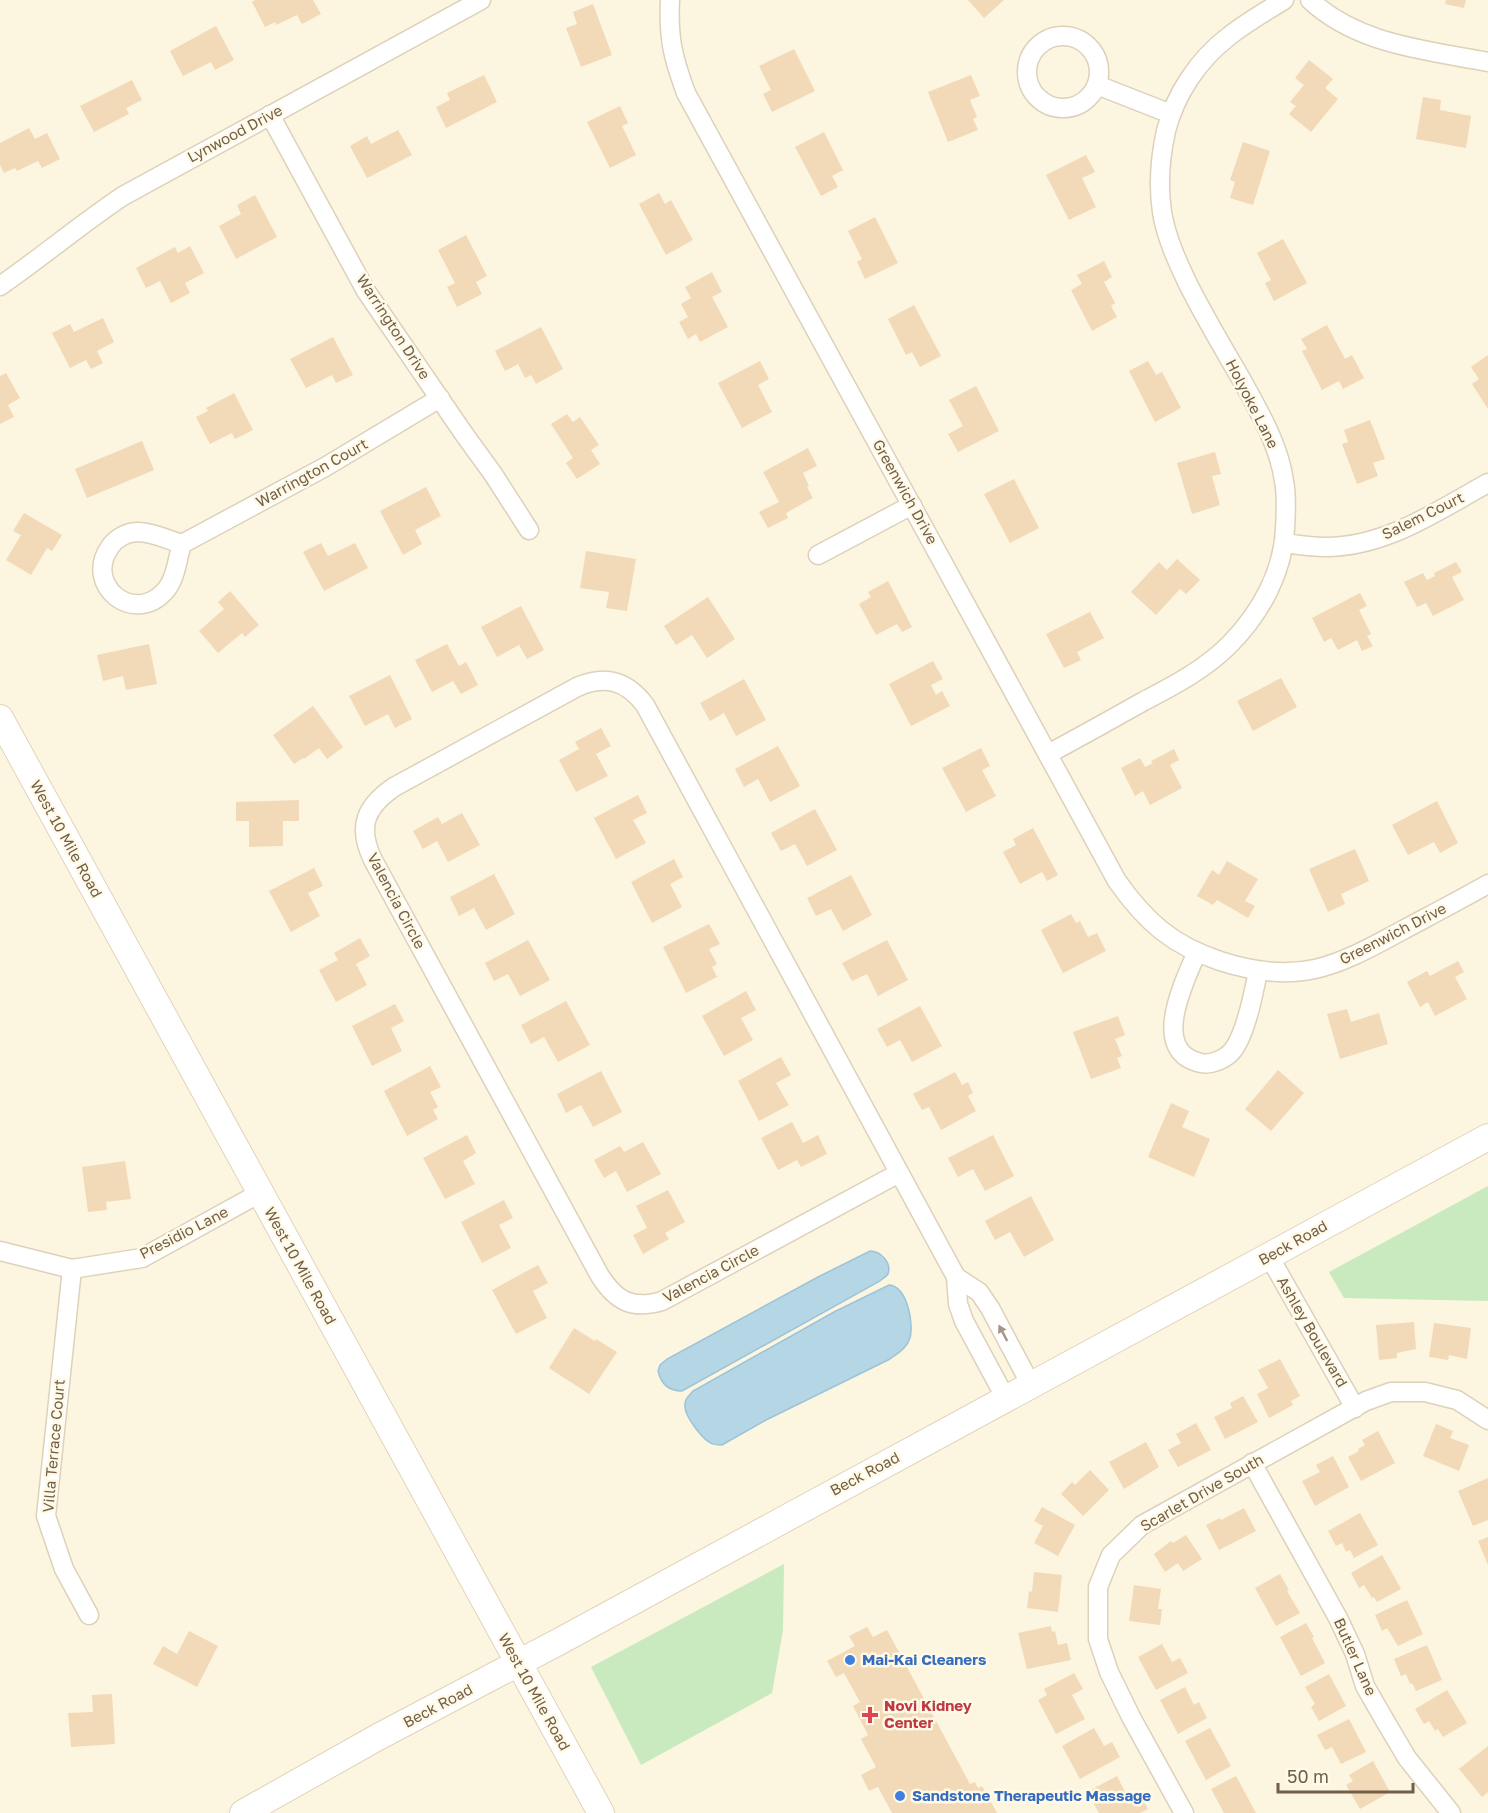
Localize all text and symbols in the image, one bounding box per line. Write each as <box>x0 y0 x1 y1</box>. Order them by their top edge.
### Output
street label: Lynwood Drive <box>184 100 285 166</box>
street label: Warrington Drive <box>353 271 435 383</box>
street label: Holyoke Lane <box>1223 356 1283 451</box>
street label: Warrington Court <box>253 434 370 510</box>
street label: Greenwich Drive <box>870 436 942 547</box>
street label: Salem Court <box>1379 488 1466 543</box>
street label: West 10 Mile Road <box>27 777 107 900</box>
street label: Valencia Circle <box>364 849 430 952</box>
street label: Greenwich Drive <box>1336 898 1449 968</box>
street label: Presidio Lane <box>136 1202 231 1262</box>
street label: West 10 Mile Road <box>261 1204 341 1327</box>
street label: Beck Road <box>1255 1216 1330 1268</box>
street label: Valencia Circle <box>659 1240 762 1306</box>
street label: Ashley Boulevard <box>1274 1273 1352 1390</box>
one-way arrow <box>998 1324 1008 1341</box>
street label: Villa Terrace Court <box>38 1379 68 1513</box>
street label: Beck Road <box>827 1447 902 1499</box>
street label: Scarlet Drive South <box>1137 1450 1266 1535</box>
street label: Butler Lane <box>1331 1615 1381 1699</box>
street label: West 10 Mile Road <box>495 1630 575 1753</box>
place label: Mai-Kai Cleaners <box>862 1650 986 1668</box>
marker: Mai-Kai Cleaners <box>843 1653 857 1667</box>
street label: Beck Road <box>400 1679 475 1731</box>
place label: Novi Kidney Center <box>884 1696 972 1731</box>
marker: Novi Kidney Center <box>861 1706 879 1724</box>
scale bar <box>1278 1756 1413 1794</box>
text: 50 m <box>1287 1765 1329 1787</box>
place label: Sandstone Therapeutic Massage <box>912 1786 1151 1804</box>
marker: Sandstone Therapeutic Massage <box>893 1789 907 1803</box>

